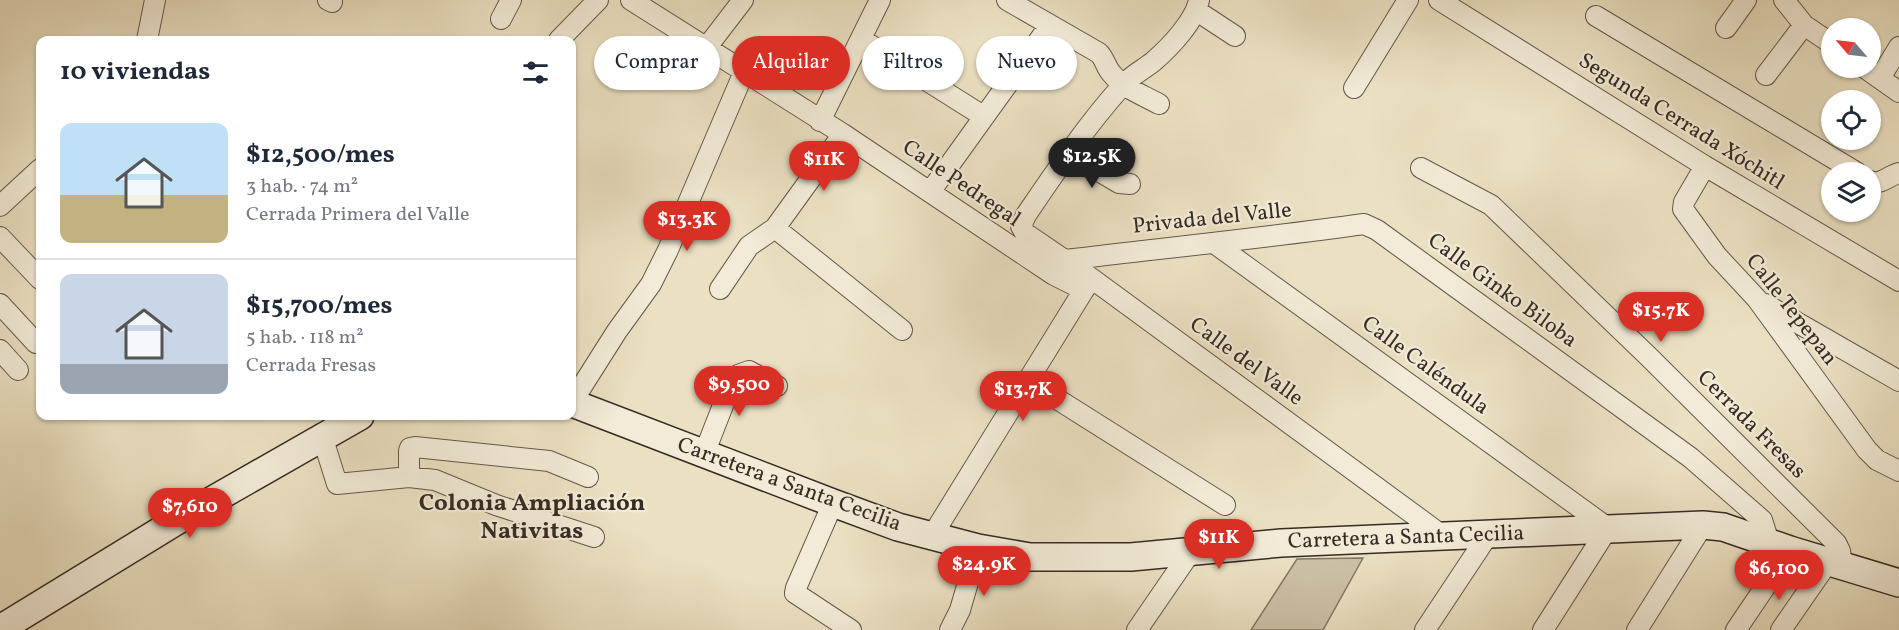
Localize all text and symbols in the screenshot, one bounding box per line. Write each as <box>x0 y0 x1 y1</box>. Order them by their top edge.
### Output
north arrow <box>1821 18 1881 78</box>
map controls <box>1821 18 1881 222</box>
chip: Comprar <box>594 36 720 90</box>
chip: Alquilar <box>732 36 850 90</box>
chip: Filtros <box>862 36 964 90</box>
chip: Nuevo <box>976 36 1077 90</box>
street label: Segunda Cerrada Xóchitl <box>1572 46 1790 198</box>
text: 10 viviendas <box>60 54 210 90</box>
icon: filters <box>519 56 552 89</box>
button: locate <box>1821 90 1881 150</box>
street label: Calle Pedregal <box>896 133 1026 235</box>
text: $12,500/mes <box>246 137 395 173</box>
pin: $12.5K <box>1043 138 1141 189</box>
pin: $11K <box>788 141 860 192</box>
text: $12.5K <box>1062 143 1122 171</box>
text: $11K <box>803 146 845 174</box>
icon: home <box>108 147 180 219</box>
button: layers <box>1821 162 1881 222</box>
text: 3 hab. · 74 m² <box>246 173 358 201</box>
street label: Privada del Valle <box>1131 195 1293 243</box>
text: Cerrada Primera del Valle <box>246 201 470 229</box>
pin: $13.3K <box>638 201 736 252</box>
text: $13.3K <box>657 206 717 234</box>
street label: Calle Ginko Biloba <box>1421 226 1583 356</box>
street label: Calle Tepepan <box>1737 248 1845 372</box>
text: $15,700/mes <box>246 288 392 324</box>
pin: $15.7K <box>1612 292 1710 343</box>
text: $15.7K <box>1632 297 1690 325</box>
icon: home <box>108 298 180 370</box>
street label: Calle Caléndula <box>1355 309 1495 423</box>
street label: Calle del Valle <box>1183 310 1309 414</box>
text: 5 hab. · 118 m² <box>246 324 364 352</box>
text: Cerrada Fresas <box>246 352 376 380</box>
street label: Cerrada Fresas <box>1689 363 1813 487</box>
pin: $9,500 <box>690 366 788 417</box>
text: $9,500 <box>708 371 770 399</box>
pin: $13.7K <box>974 371 1072 422</box>
text: $13.7K <box>994 376 1052 404</box>
street label: Carretera a Santa Cecilia <box>672 430 906 540</box>
district label: Colonia Ampliación Nativitas <box>419 487 645 549</box>
pin: $7,610 <box>141 488 239 539</box>
text: $7,610 <box>162 493 218 521</box>
street label: Carretera a Santa Cecilia <box>1287 518 1525 558</box>
pin: $11K <box>1183 519 1255 570</box>
text: $11K <box>1198 524 1240 552</box>
pin: $24.9K <box>935 546 1033 597</box>
pin: $6,100 <box>1730 550 1828 601</box>
text: $24.9K <box>952 551 1016 579</box>
text: $6,100 <box>1749 555 1809 583</box>

